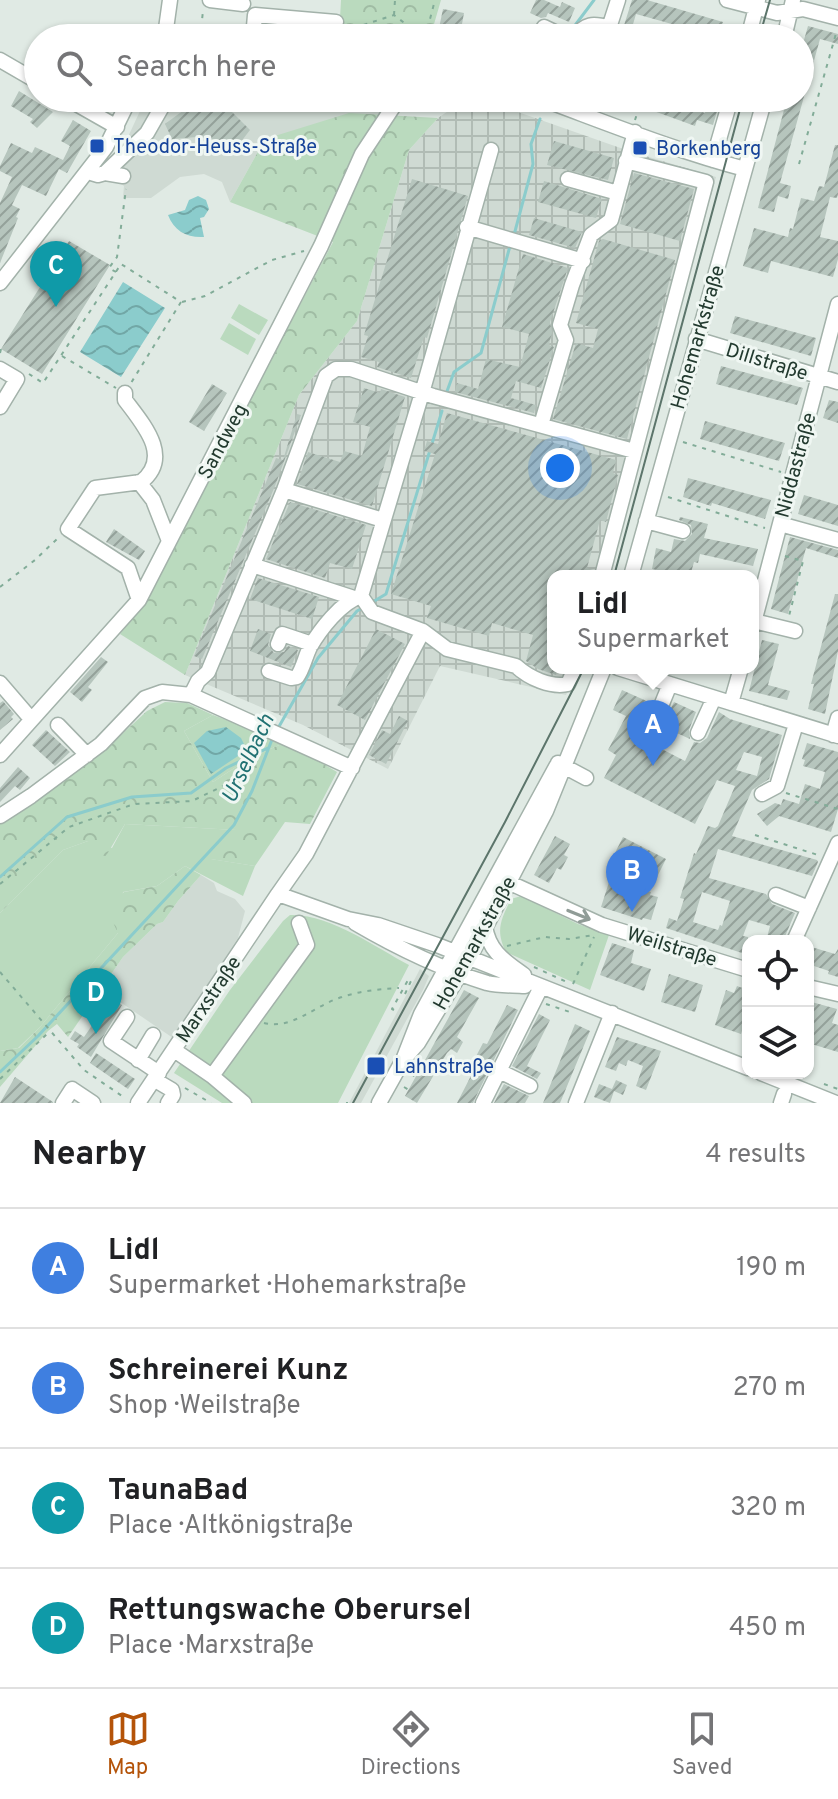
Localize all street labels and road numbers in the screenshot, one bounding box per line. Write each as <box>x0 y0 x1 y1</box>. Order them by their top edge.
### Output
street label: Hohemarkstraße <box>666 262 732 413</box>
street label: Dillstraße <box>722 338 811 388</box>
street label: Sandweg <box>193 400 255 484</box>
street label: Niddastraße <box>770 410 823 521</box>
street label: Hohemarkstraße <box>428 872 523 1015</box>
street label: Weilstraße <box>623 922 720 974</box>
street label: Marxstraße <box>171 952 248 1049</box>

